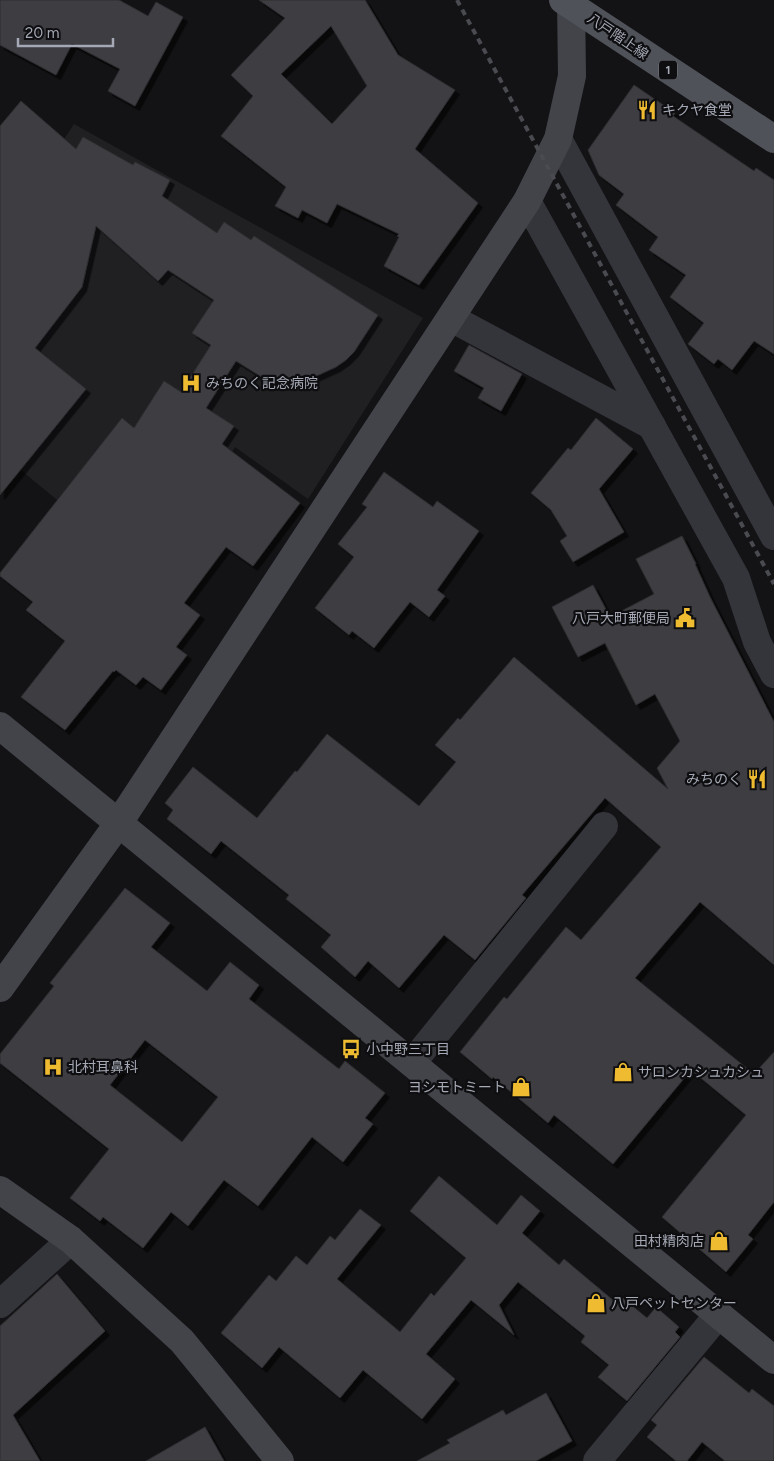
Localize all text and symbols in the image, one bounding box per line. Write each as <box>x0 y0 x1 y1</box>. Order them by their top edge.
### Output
street label: 八戸階上線 <box>584 10 651 63</box>
scale bar <box>18 15 112 47</box>
text: 20 m <box>25 24 59 42</box>
road number: 1 <box>659 60 677 80</box>
restaurant icon: キクヤ食堂 <box>636 99 658 121</box>
place label: キクヤ食堂 <box>662 102 732 119</box>
hospital icon: みちのく記念病院 <box>180 372 202 394</box>
place label: みちのく記念病院 <box>206 375 318 392</box>
public building icon: 八戸大町郵便局 <box>674 607 696 629</box>
place label: 八戸大町郵便局 <box>572 610 670 627</box>
restaurant icon: みちのく <box>746 768 768 790</box>
place label: みちのく <box>686 771 742 788</box>
bus stop icon: 小中野三丁目 <box>340 1038 362 1060</box>
place label: 小中野三丁目 <box>366 1041 450 1058</box>
hospital icon: 北村耳鼻科 <box>42 1056 64 1078</box>
place label: 北村耳鼻科 <box>68 1059 138 1076</box>
shop icon: サロンカシュカシュ <box>612 1061 634 1083</box>
place label: サロンカシュカシュ <box>638 1064 764 1081</box>
shop icon: ヨシモトミート <box>510 1076 532 1098</box>
place label: ヨシモトミート <box>408 1079 506 1096</box>
shop icon: 田村精肉店 <box>708 1230 730 1252</box>
place label: 田村精肉店 <box>634 1233 704 1250</box>
shop icon: 八戸ペットセンター <box>585 1292 607 1314</box>
place label: 八戸ペットセンター <box>611 1295 737 1312</box>

